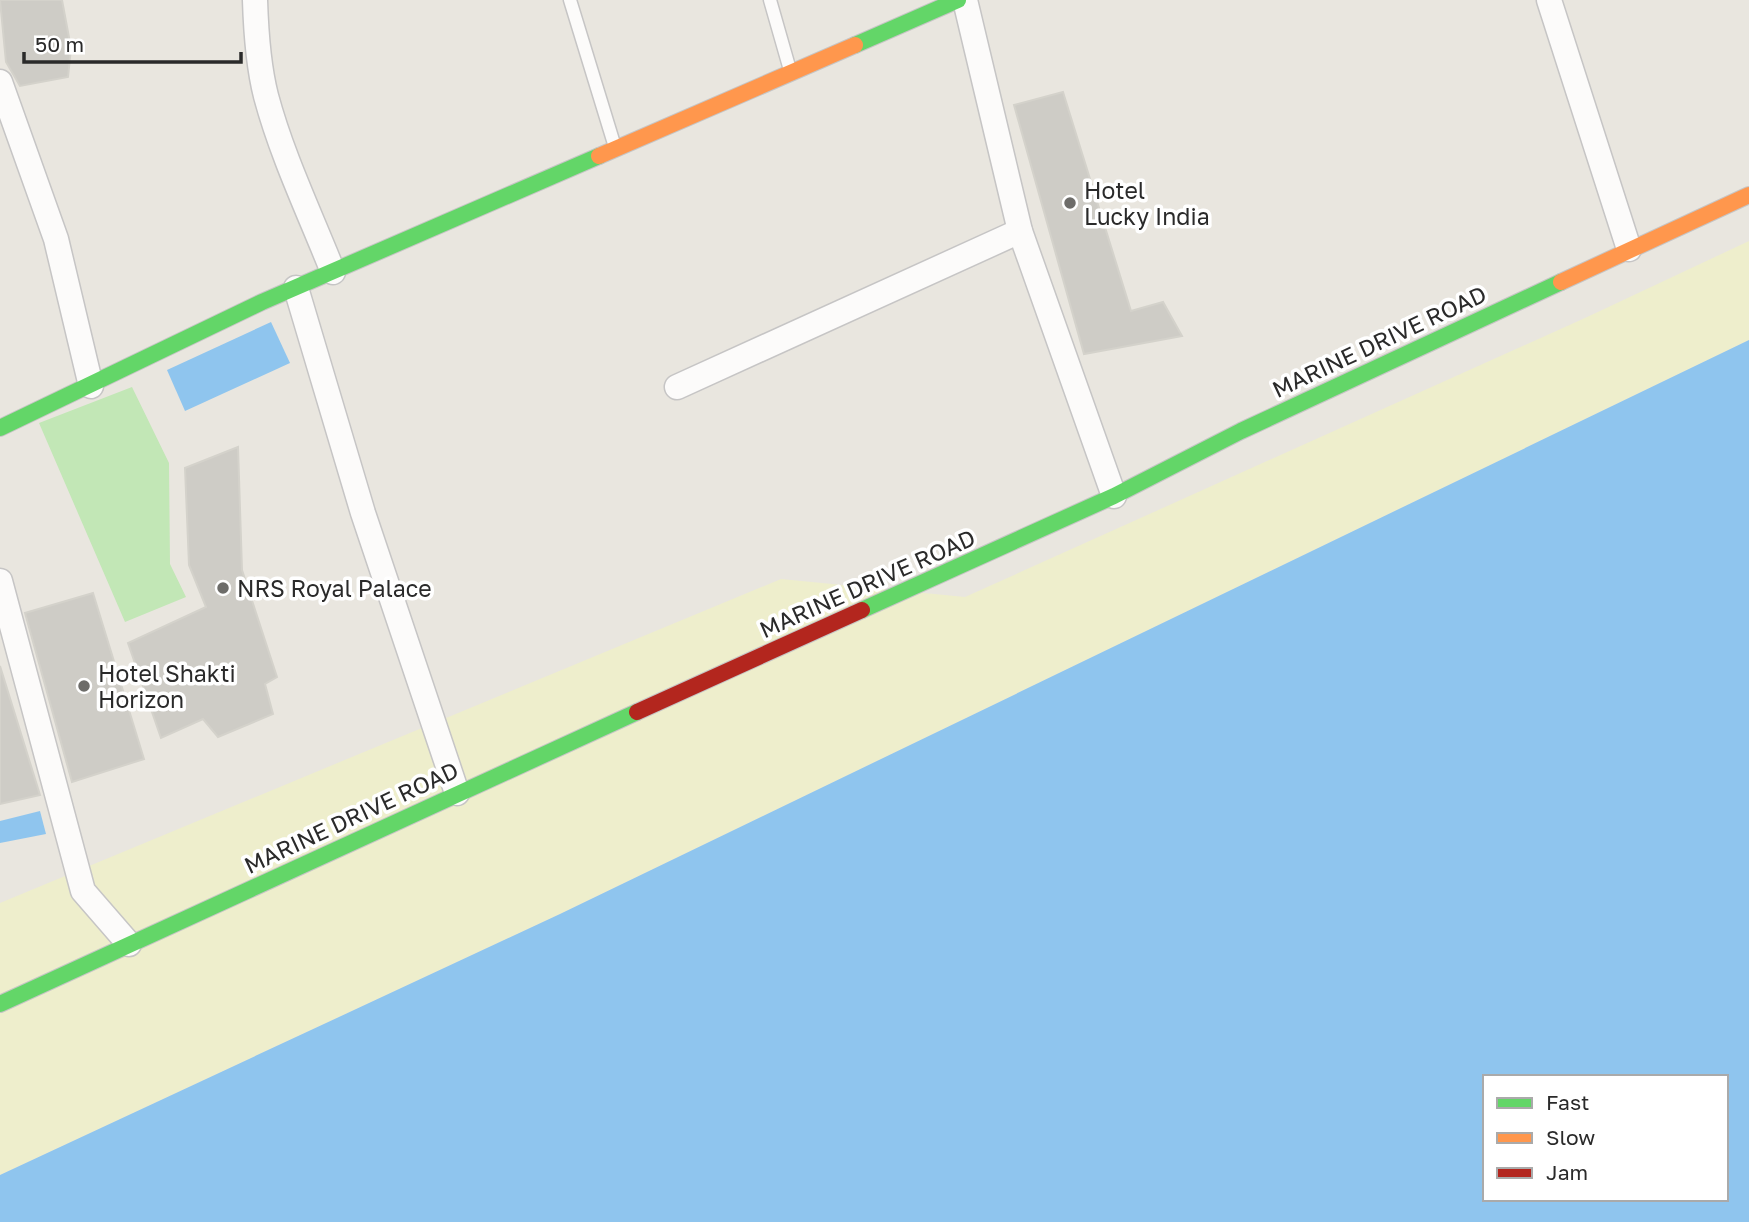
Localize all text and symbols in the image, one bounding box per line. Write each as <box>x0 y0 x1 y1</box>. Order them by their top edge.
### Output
scale bar <box>24 21 242 65</box>
text: 50 m <box>35 31 84 57</box>
place label: Hotel Lucky India <box>1084 176 1210 230</box>
marker: Hotel Lucky India <box>1062 195 1078 211</box>
street label: MARINE DRIVE ROAD <box>1267 279 1491 403</box>
street label: MARINE DRIVE ROAD <box>755 523 979 643</box>
place label: NRS Royal Palace <box>237 574 432 602</box>
marker: NRS Royal Palace <box>215 580 231 596</box>
place label: Hotel Shakti Horizon <box>98 659 236 713</box>
marker: Hotel Shakti Horizon <box>76 678 92 694</box>
street label: MARINE DRIVE ROAD <box>239 755 463 879</box>
legend <box>1483 1075 1728 1201</box>
text: Fast <box>1546 1089 1589 1115</box>
text: Slow <box>1546 1124 1595 1150</box>
text: Jam <box>1546 1159 1588 1185</box>

